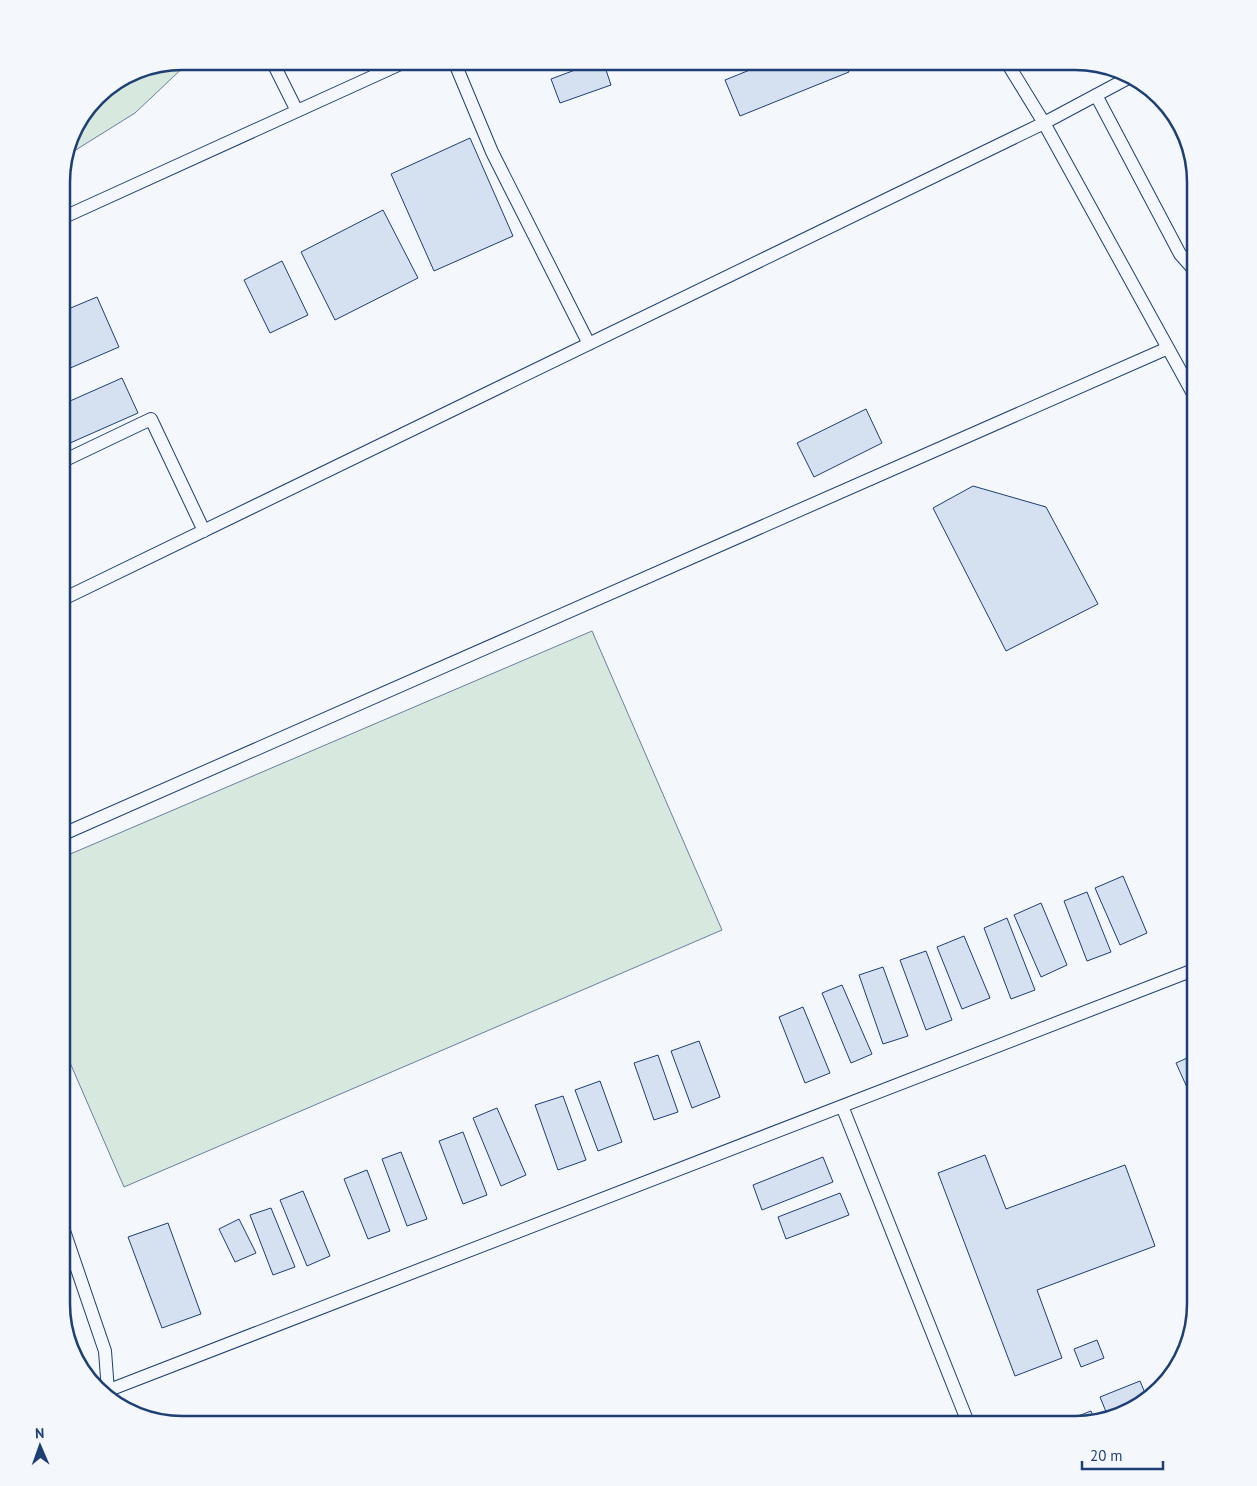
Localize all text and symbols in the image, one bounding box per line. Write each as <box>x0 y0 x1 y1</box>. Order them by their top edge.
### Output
north arrow <box>15 1421 65 1471</box>
text: N <box>35 1424 44 1442</box>
scale bar <box>1082 1438 1163 1470</box>
text: 20 m <box>1090 1446 1123 1465</box>

